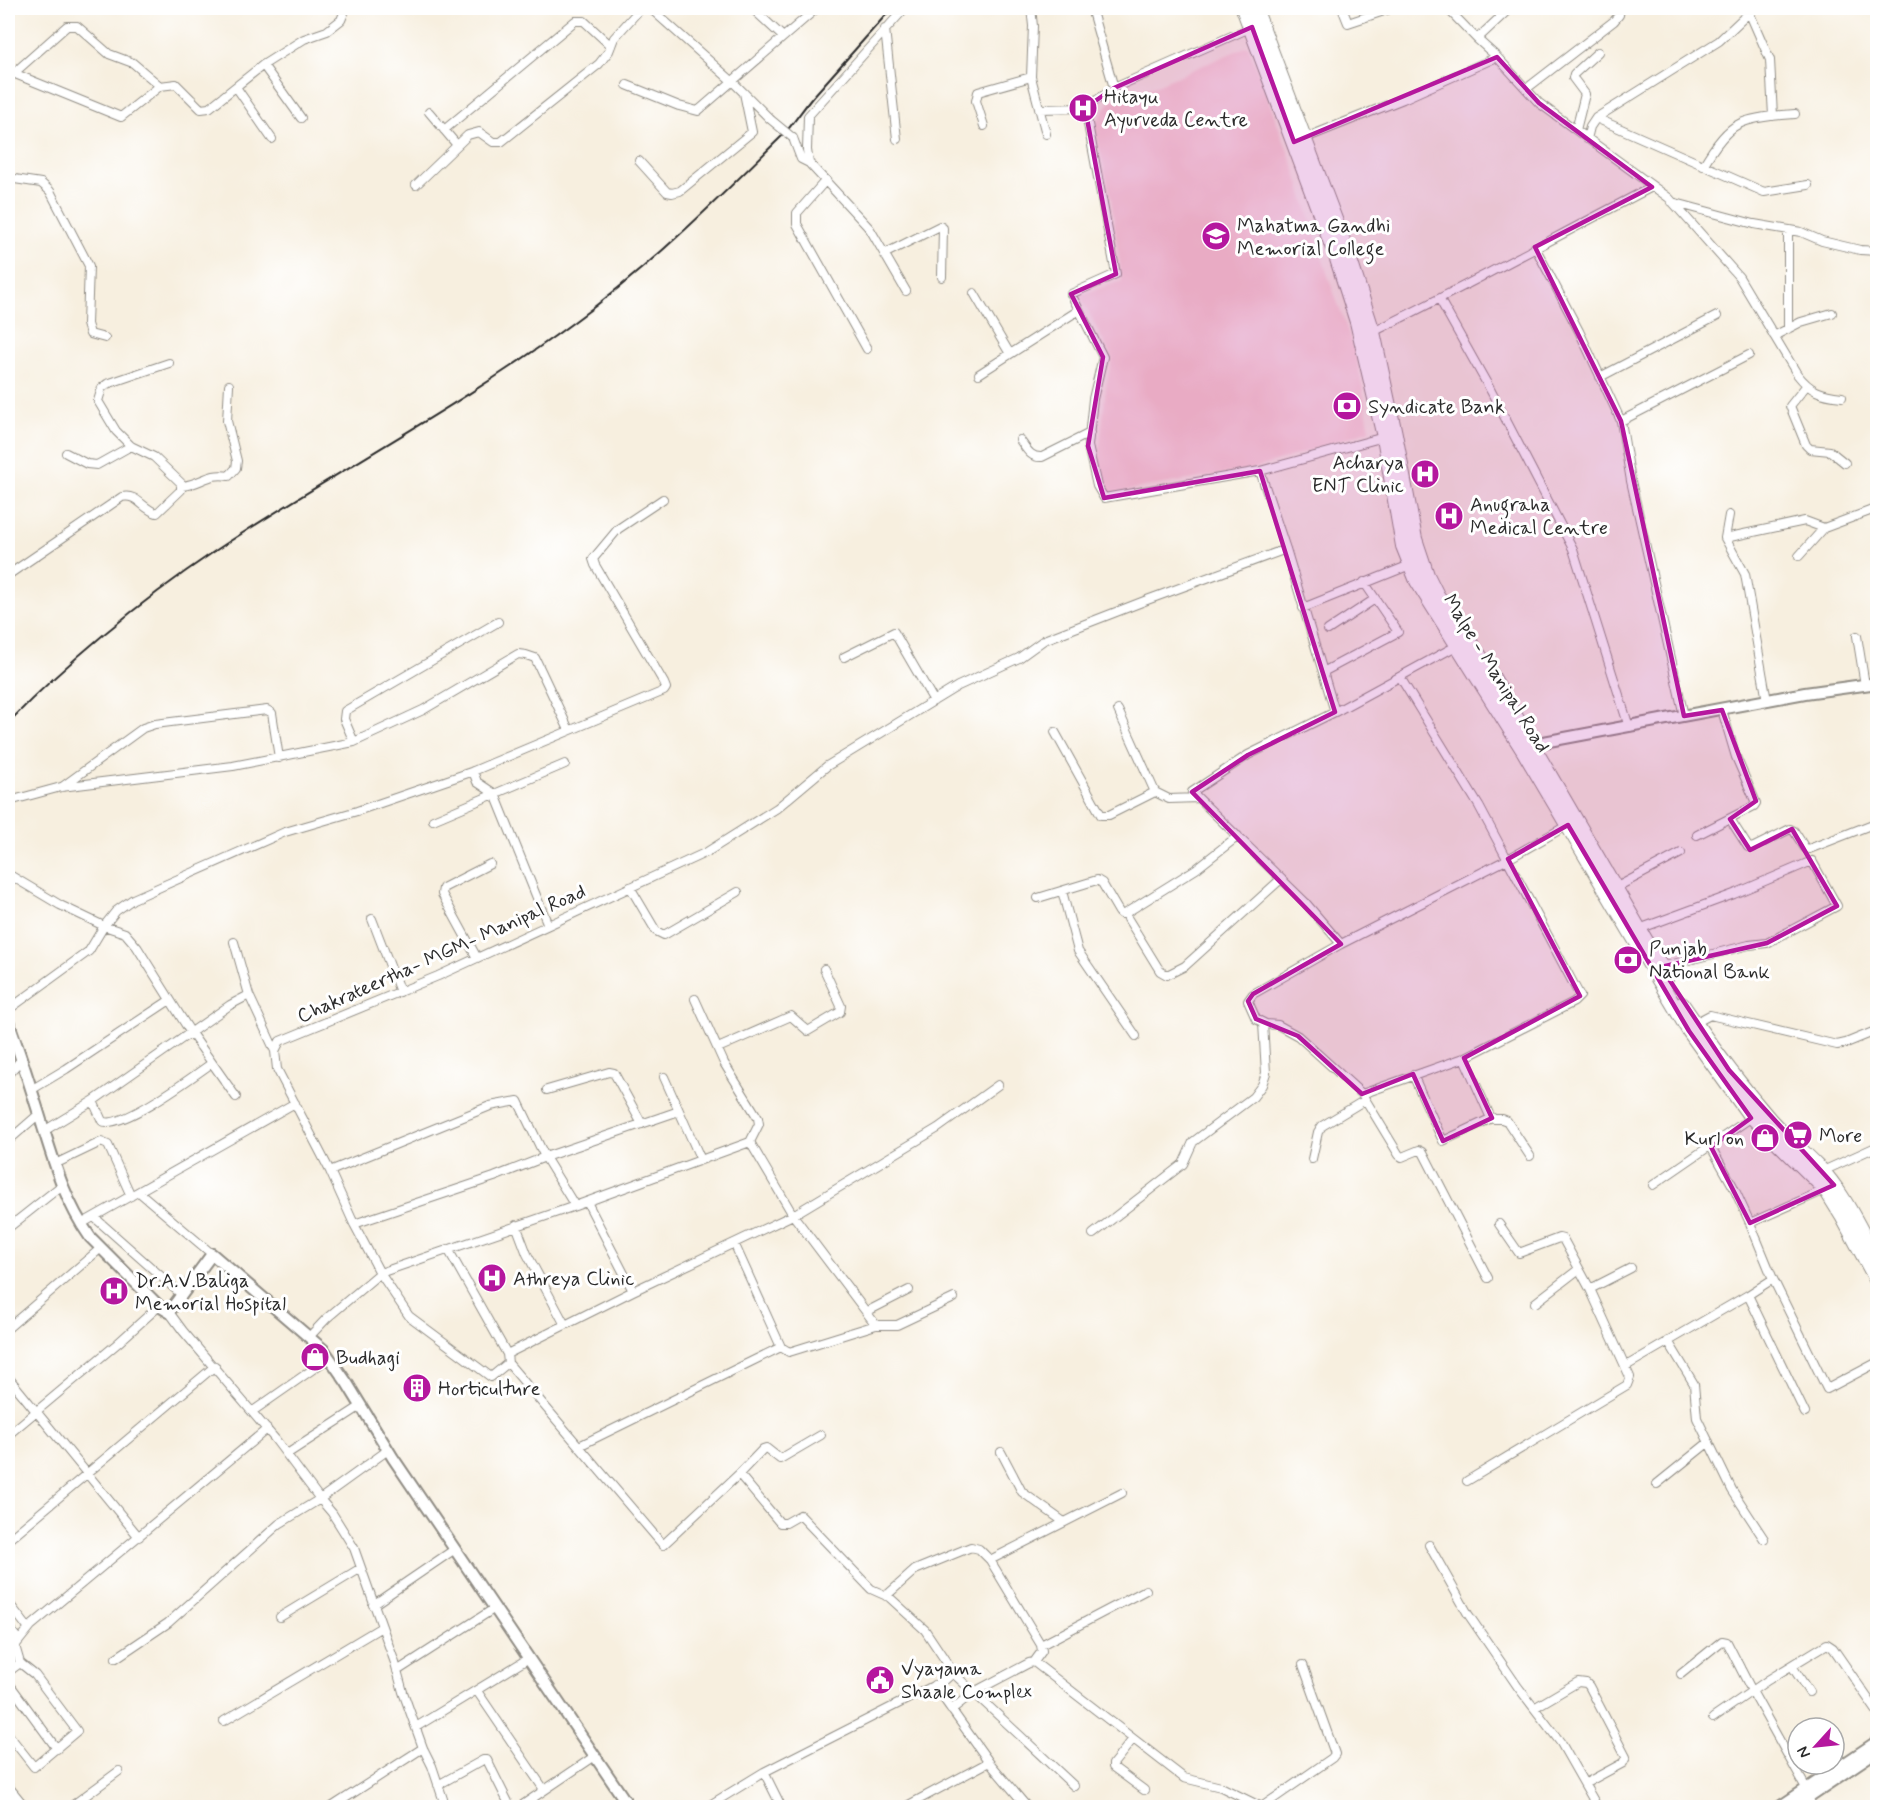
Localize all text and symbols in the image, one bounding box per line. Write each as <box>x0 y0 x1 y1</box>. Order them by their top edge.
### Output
place label: Hitayu Ayurveda Centre <box>1104 84 1248 134</box>
hospital icon: Hitayu Ayurveda Centre <box>1067 92 1099 124</box>
place label: Mahatma Gandhi Memorial College <box>1237 213 1391 265</box>
school or university icon: Mahatma Gandhi Memorial College <box>1200 220 1232 252</box>
bank icon: Syndicate Bank <box>1331 390 1363 422</box>
place label: Syndicate Bank <box>1368 394 1505 421</box>
place label: Acharya ENT Clinic <box>1312 450 1404 500</box>
hospital icon: Acharya ENT Clinic <box>1409 458 1441 490</box>
place label: Anugraha Medical Centre <box>1470 492 1608 542</box>
hospital icon: Anugraha Medical Centre <box>1433 500 1465 532</box>
street label: Malpe - Manipal Road <box>1436 589 1556 758</box>
street label: Chakrateertha- MGM- Manipal Road <box>293 878 590 1030</box>
place label: Punjab National Bank <box>1649 936 1770 986</box>
bank icon: Punjab National Bank <box>1612 944 1644 976</box>
supermarket icon: More <box>1782 1119 1814 1151</box>
shop icon: Kurl on <box>1749 1122 1781 1154</box>
place label: More <box>1819 1123 1862 1150</box>
place label: Kurl on <box>1684 1126 1744 1153</box>
hospital icon: Athreya Clinic <box>476 1262 508 1294</box>
place label: Athreya Clinic <box>513 1266 634 1293</box>
place label: Dr.A.V.Baliga Memorial Hospital <box>135 1268 286 1318</box>
hospital icon: Dr.A.V.Baliga Memorial Hospital <box>98 1275 130 1307</box>
shop icon: Budhagi <box>299 1341 331 1373</box>
place label: Budhagi <box>336 1345 400 1372</box>
building icon: Horticulture <box>401 1372 433 1404</box>
place label: Horticulture <box>438 1376 541 1403</box>
place label: Vyayama Shaale Complex <box>901 1656 1032 1706</box>
public building icon: Vyayama Shaale Complex <box>864 1664 896 1696</box>
north arrow <box>1786 1716 1846 1776</box>
text: N <box>1792 1743 1816 1762</box>

